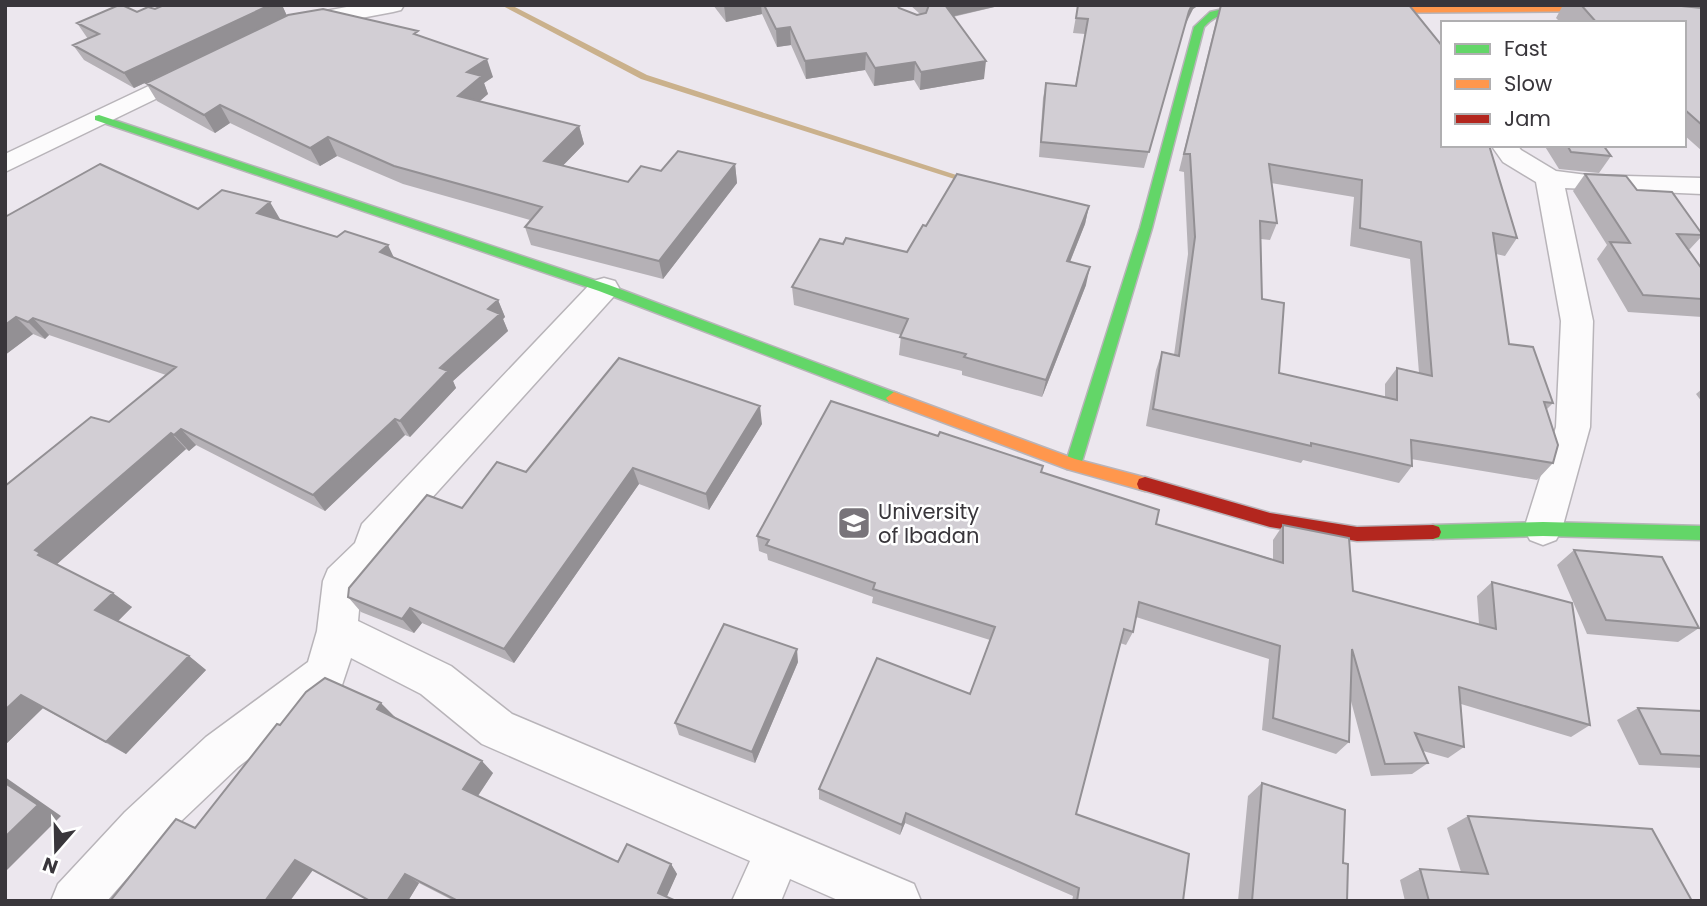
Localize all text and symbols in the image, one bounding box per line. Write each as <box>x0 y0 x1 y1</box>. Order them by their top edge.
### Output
legend <box>1441 21 1686 147</box>
text: Fast <box>1504 34 1547 63</box>
text: Slow <box>1504 69 1552 98</box>
text: Jam <box>1504 104 1551 133</box>
place label: University of Ibadan <box>878 497 979 550</box>
school or university icon: University of Ibadan <box>835 504 873 542</box>
north arrow <box>21 815 91 885</box>
text: N <box>39 850 62 881</box>

